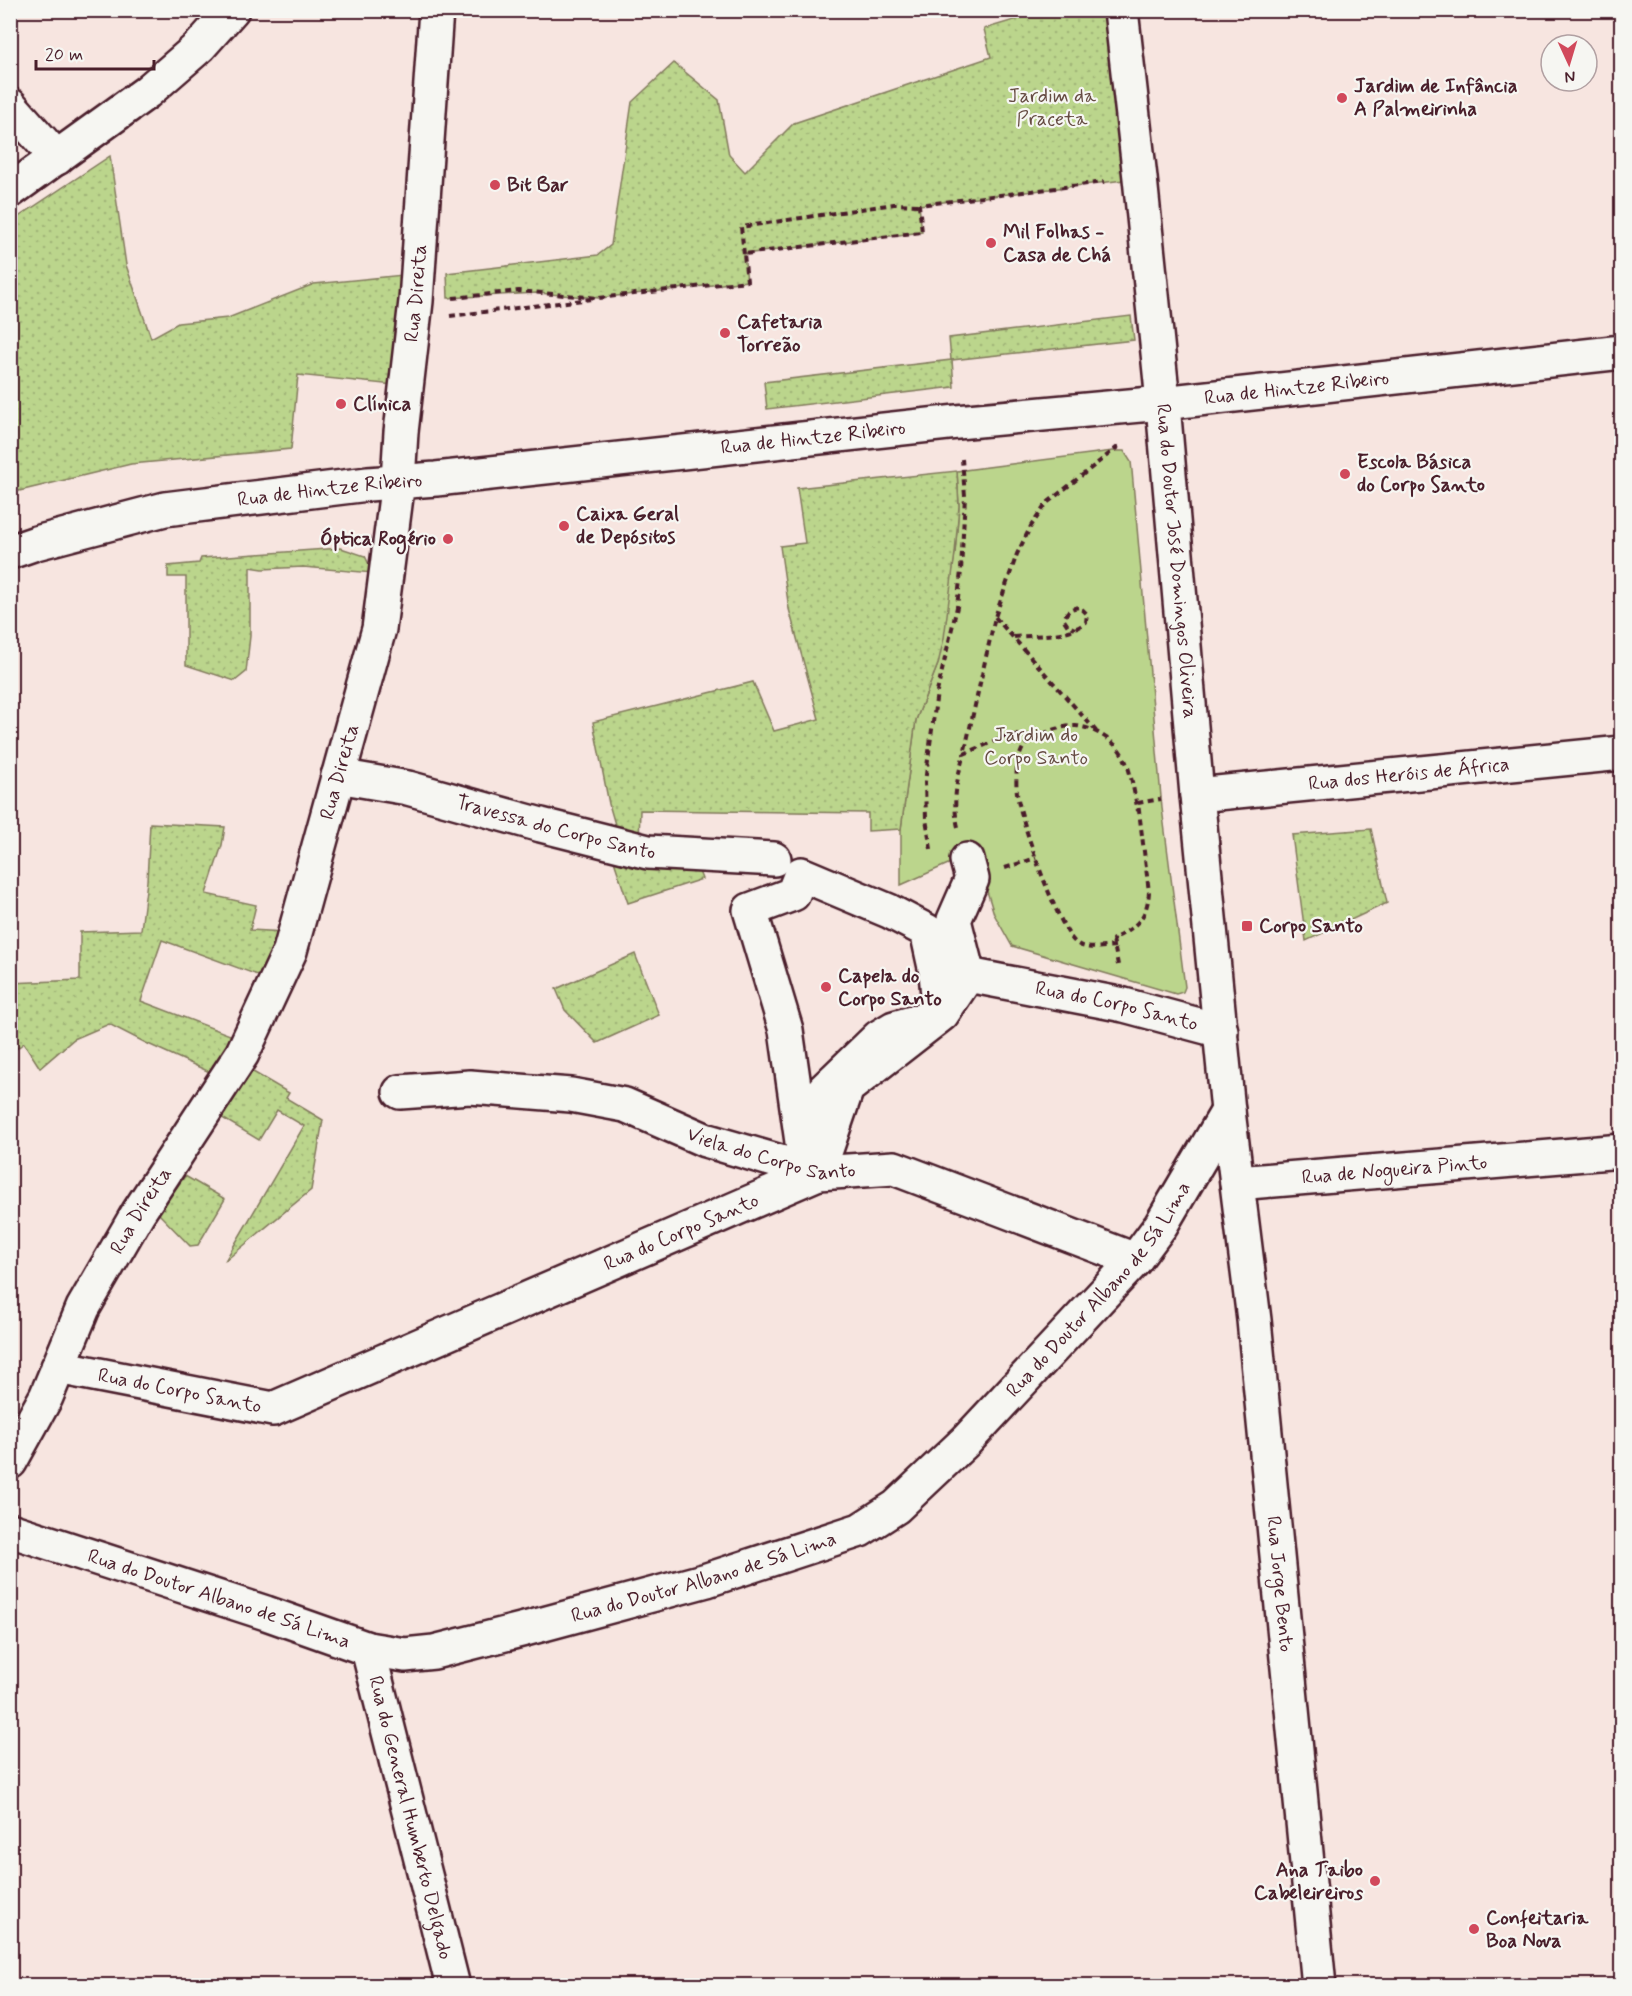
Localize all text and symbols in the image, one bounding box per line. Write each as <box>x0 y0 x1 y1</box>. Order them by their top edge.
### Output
scale bar <box>36 33 154 71</box>
north arrow <box>1539 33 1599 93</box>
text: 20 m <box>45 43 83 67</box>
text: N <box>1564 66 1576 87</box>
place label: Jardim de Infância A Palmeirinha <box>1354 73 1518 123</box>
park label: Jardim da Praceta <box>1008 83 1097 133</box>
marker: Jardim de Infância A Palmeirinha <box>1335 91 1349 105</box>
place label: Bit Bar <box>507 172 569 199</box>
marker: Bit Bar <box>488 178 502 192</box>
place label: Mil Folhas - Casa de Chá <box>1003 219 1111 269</box>
marker: Mil Folhas - Casa de Chá <box>984 236 998 250</box>
street label: Rua Direita <box>398 243 433 344</box>
place label: Cafetaria Torreão <box>737 309 823 359</box>
marker: Cafetaria Torreão <box>718 326 732 340</box>
street label: Rua de Hintze Ribeiro <box>1203 364 1390 412</box>
place label: Clínica <box>353 391 411 418</box>
marker: Clínica <box>334 397 348 411</box>
street label: Rua do Doutor José Domingos Oliveira <box>1149 403 1204 720</box>
street label: Rua de Hintze Ribeiro <box>719 414 907 461</box>
place label: Escola Básica do Corpo Santo <box>1357 449 1485 499</box>
street label: Rua de Hintze Ribeiro <box>236 467 423 513</box>
marker: Escola Básica do Corpo Santo <box>1338 467 1352 481</box>
place label: Caixa Geral de Depósitos <box>576 501 679 551</box>
marker: Caixa Geral de Depósitos <box>557 519 571 533</box>
place label: Óptica Rogério <box>320 526 436 555</box>
marker: Óptica Rogério <box>441 532 455 546</box>
street label: Rua Direita <box>313 721 366 823</box>
park label: Jardim do Corpo Santo <box>984 722 1088 772</box>
street label: Rua dos Heróis de África <box>1307 751 1511 797</box>
street label: Travessa do Corpo Santo <box>453 788 656 866</box>
place label: Corpo Santo <box>1259 913 1363 940</box>
marker: Corpo Santo <box>1240 919 1254 933</box>
place label: Capela do Corpo Santo <box>838 963 942 1013</box>
street label: Rua do Corpo Santo <box>1033 975 1201 1038</box>
marker: Capela do Corpo Santo <box>819 980 833 994</box>
street label: Viela do Corpo Santo <box>682 1120 856 1186</box>
street label: Rua de Nogueira Pinto <box>1301 1149 1488 1191</box>
street label: Rua Direita <box>104 1162 178 1259</box>
street label: Rua do Doutor Albano de Sá Lima <box>1000 1176 1197 1403</box>
street label: Rua do Corpo Santo <box>600 1187 763 1278</box>
street label: Rua do Corpo Santo <box>96 1362 264 1420</box>
street label: Rua Jorge Bento <box>1260 1515 1300 1653</box>
street label: Rua do Doutor Albano de Sá Lima <box>568 1525 840 1629</box>
street label: Rua do Doutor Albano de Sá Lima <box>84 1543 354 1655</box>
street label: Rua do General Humberto Delgado <box>362 1673 459 1962</box>
place label: Ana Taibo Cabeleireiros <box>1254 1857 1363 1907</box>
marker: Ana Taibo Cabeleireiros <box>1368 1874 1382 1888</box>
place label: Confeitaria Boa Nova <box>1486 1905 1589 1955</box>
marker: Confeitaria Boa Nova <box>1467 1922 1481 1936</box>

